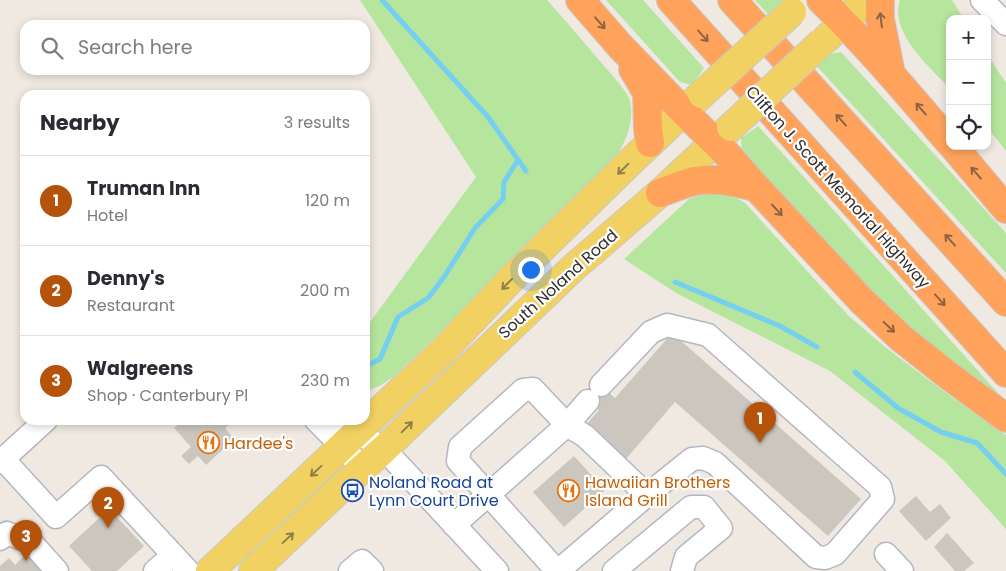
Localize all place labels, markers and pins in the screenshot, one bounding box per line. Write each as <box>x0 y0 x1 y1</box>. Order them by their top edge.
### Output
pin: 1 <box>744 402 776 443</box>
restaurant icon: Hardee's <box>196 431 220 455</box>
place label: Hardee's <box>224 432 293 455</box>
place label: Noland Road at Lynn Court Drive <box>369 471 499 512</box>
place label: Hawaiian Brothers Island Grill <box>585 471 730 512</box>
bus stop icon: Noland Road at Lynn Court Drive <box>341 479 365 503</box>
restaurant icon: Hawaiian Brothers Island Grill <box>557 479 581 503</box>
pin: 2 <box>92 487 124 528</box>
pin: 3 <box>10 520 42 561</box>

